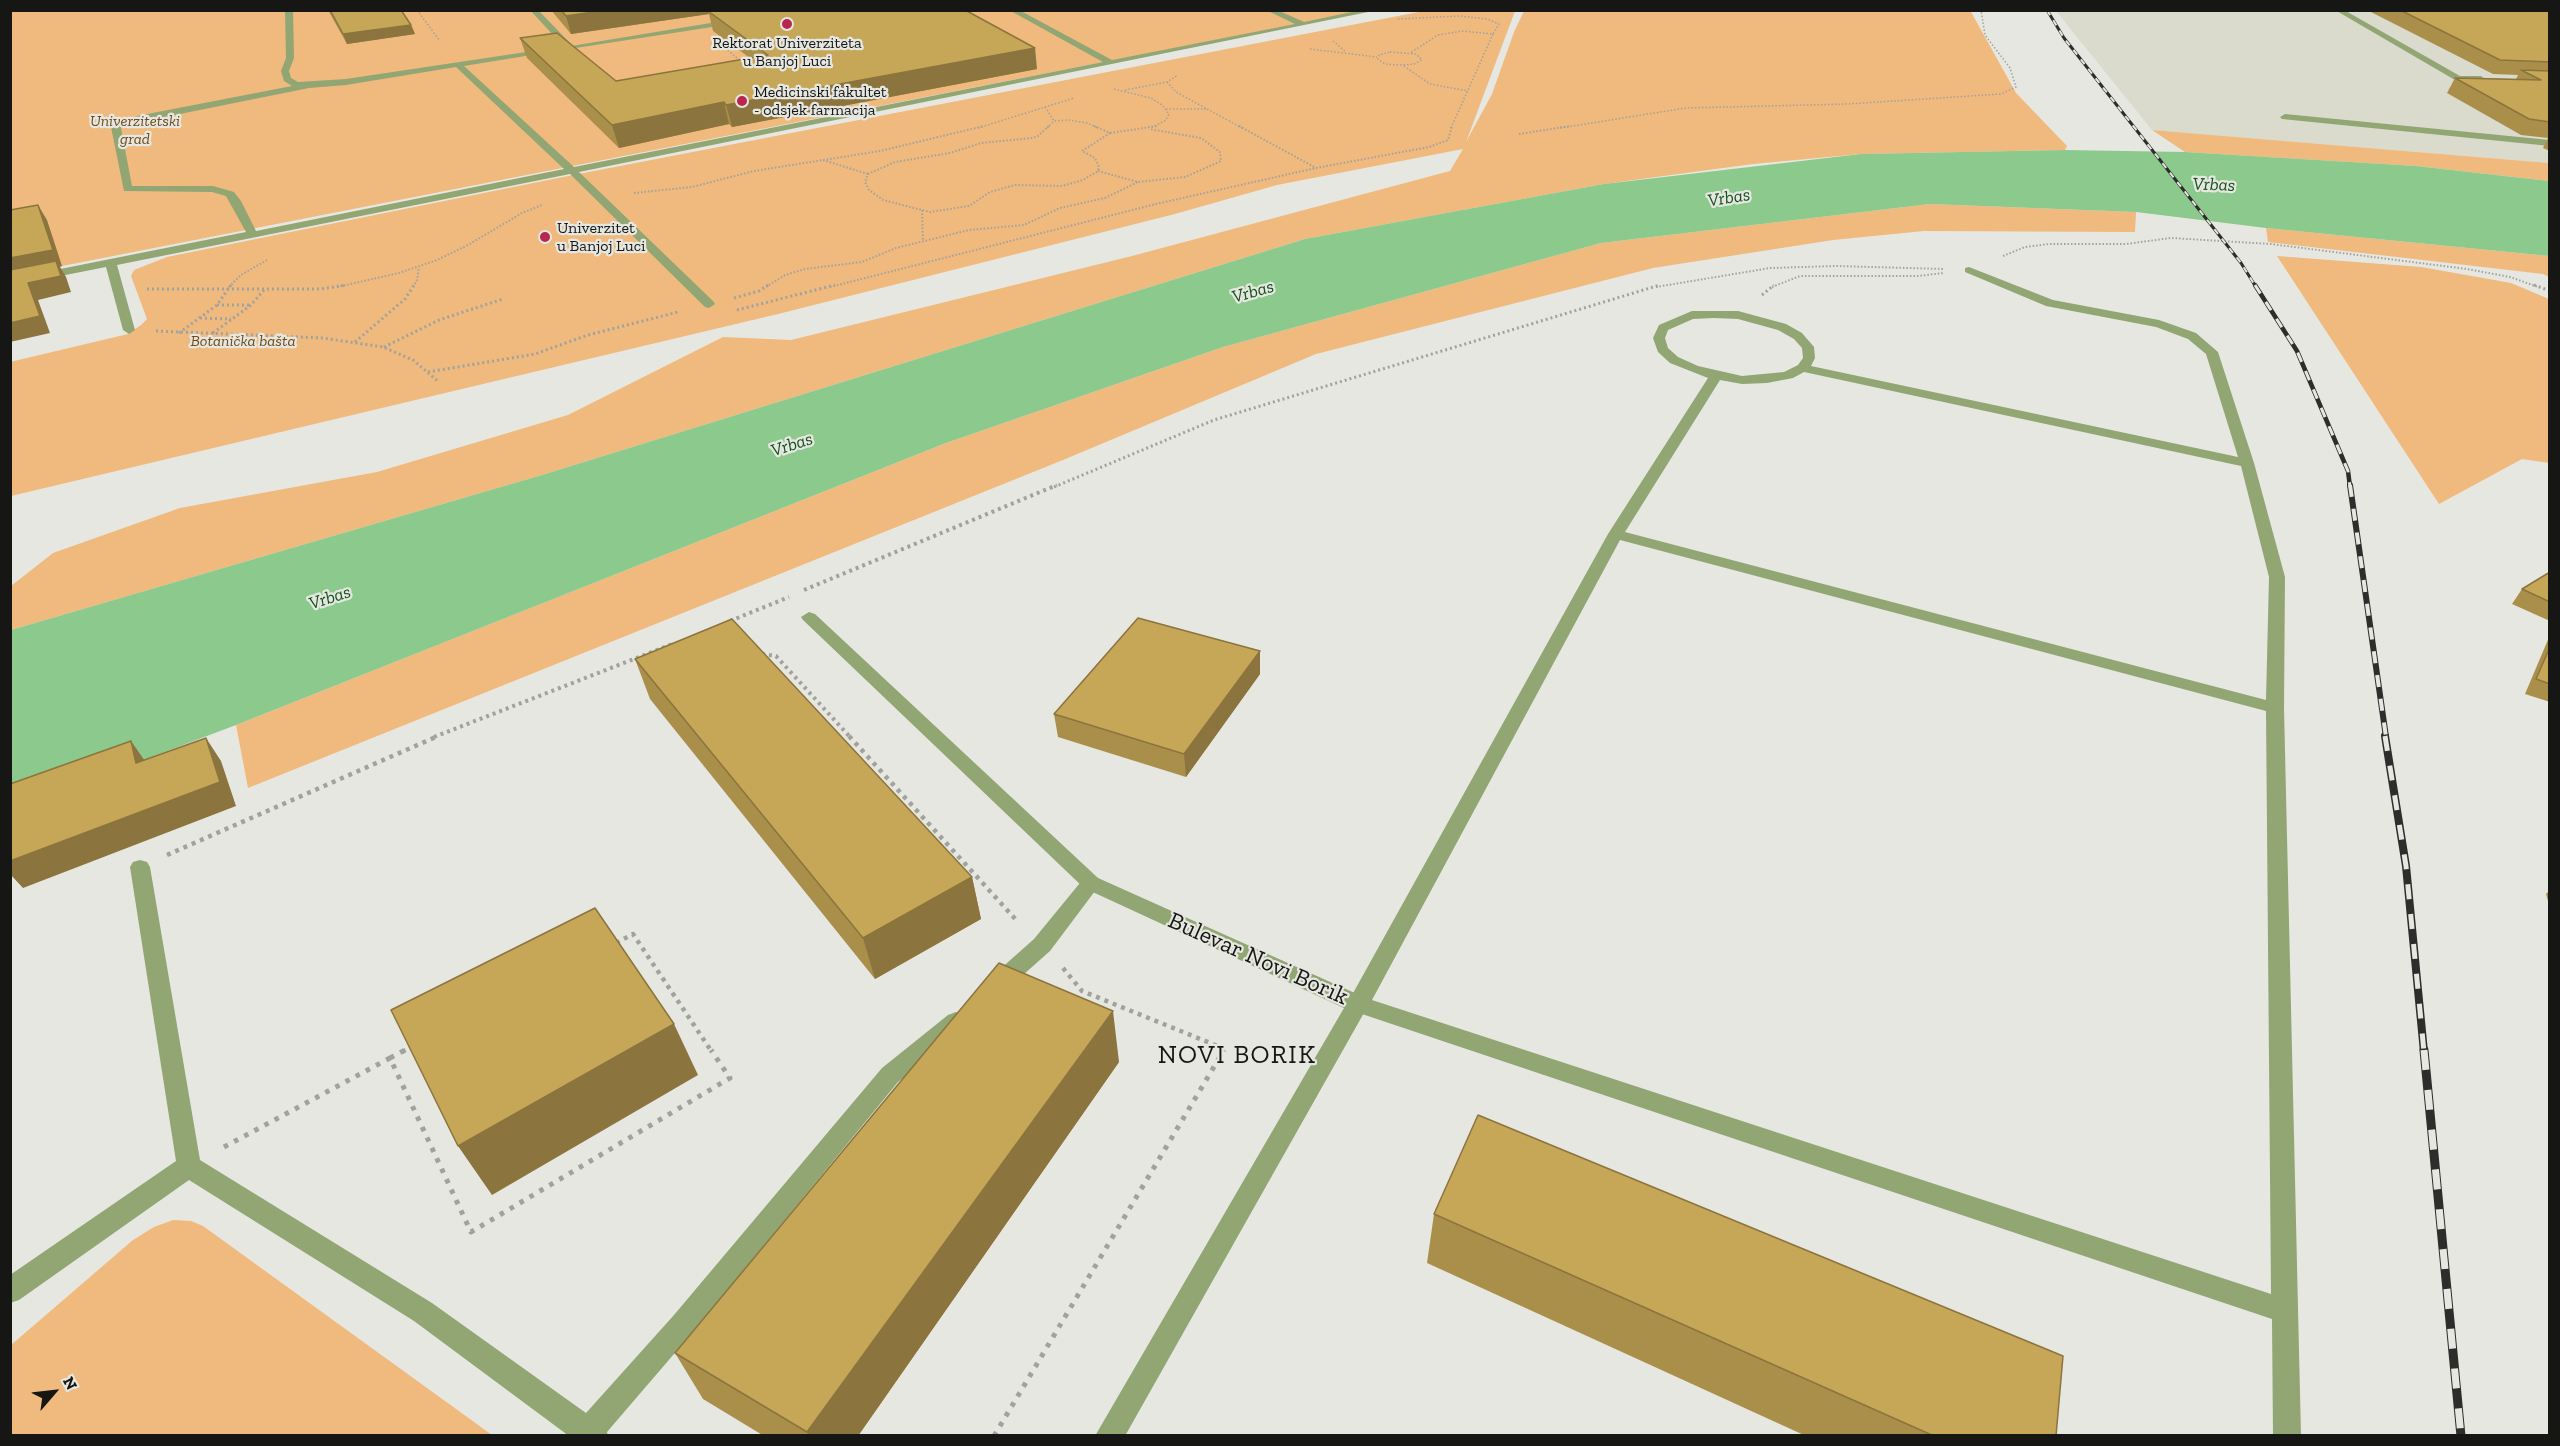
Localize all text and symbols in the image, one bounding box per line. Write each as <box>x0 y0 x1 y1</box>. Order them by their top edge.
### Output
marker: Rektorat Univerziteta u Banjoj Luci <box>780 17 794 31</box>
place label: Rektorat Univerziteta u Banjoj Luci <box>712 33 862 71</box>
place label: Medicinski fakultet - odsjek farmacija <box>754 82 887 120</box>
marker: Medicinski fakultet - odsjek farmacija <box>735 94 749 108</box>
park label: Univerzitetski grad <box>90 111 180 149</box>
water label: Vrbas <box>2192 173 2236 197</box>
water label: Vrbas <box>1706 184 1752 212</box>
place label: Univerzitet u Banjoj Luci <box>557 218 646 256</box>
marker: Univerzitet u Banjoj Luci <box>538 230 552 244</box>
water label: Vrbas <box>1230 276 1276 308</box>
park label: Botanička bašta <box>190 331 296 351</box>
water label: Vrbas <box>768 428 816 462</box>
water label: Vrbas <box>306 581 354 615</box>
street label: Bulevar Novi Borik <box>1163 906 1353 1012</box>
district label: NOVI BORIK <box>1158 1040 1316 1072</box>
north arrow <box>24 1362 84 1422</box>
text: N <box>59 1373 82 1393</box>

